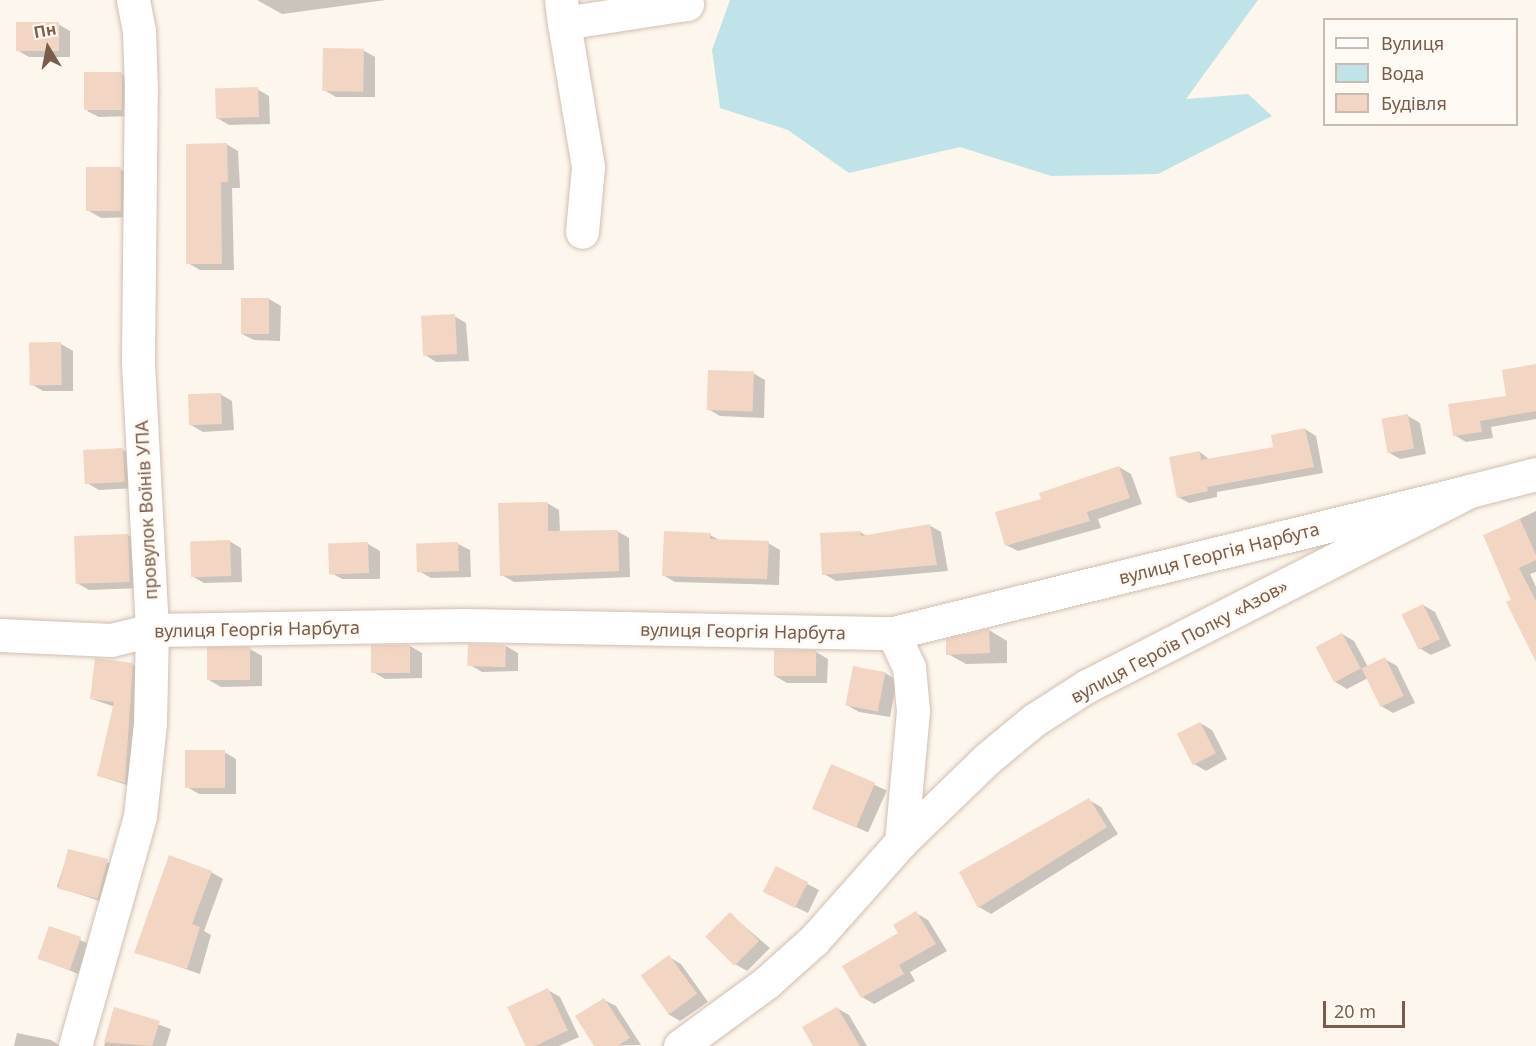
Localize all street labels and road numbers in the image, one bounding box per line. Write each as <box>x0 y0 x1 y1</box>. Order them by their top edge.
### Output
street label: провулок Воїнів УПА <box>131 420 161 600</box>
street label: вулиця Георгія Нарбута <box>1117 518 1321 588</box>
street label: вулиця Героїв Полку «Азов» <box>1067 575 1291 707</box>
street label: вулиця Георгія Нарбута <box>154 616 360 642</box>
street label: вулиця Георгія Нарбута <box>640 618 846 644</box>

